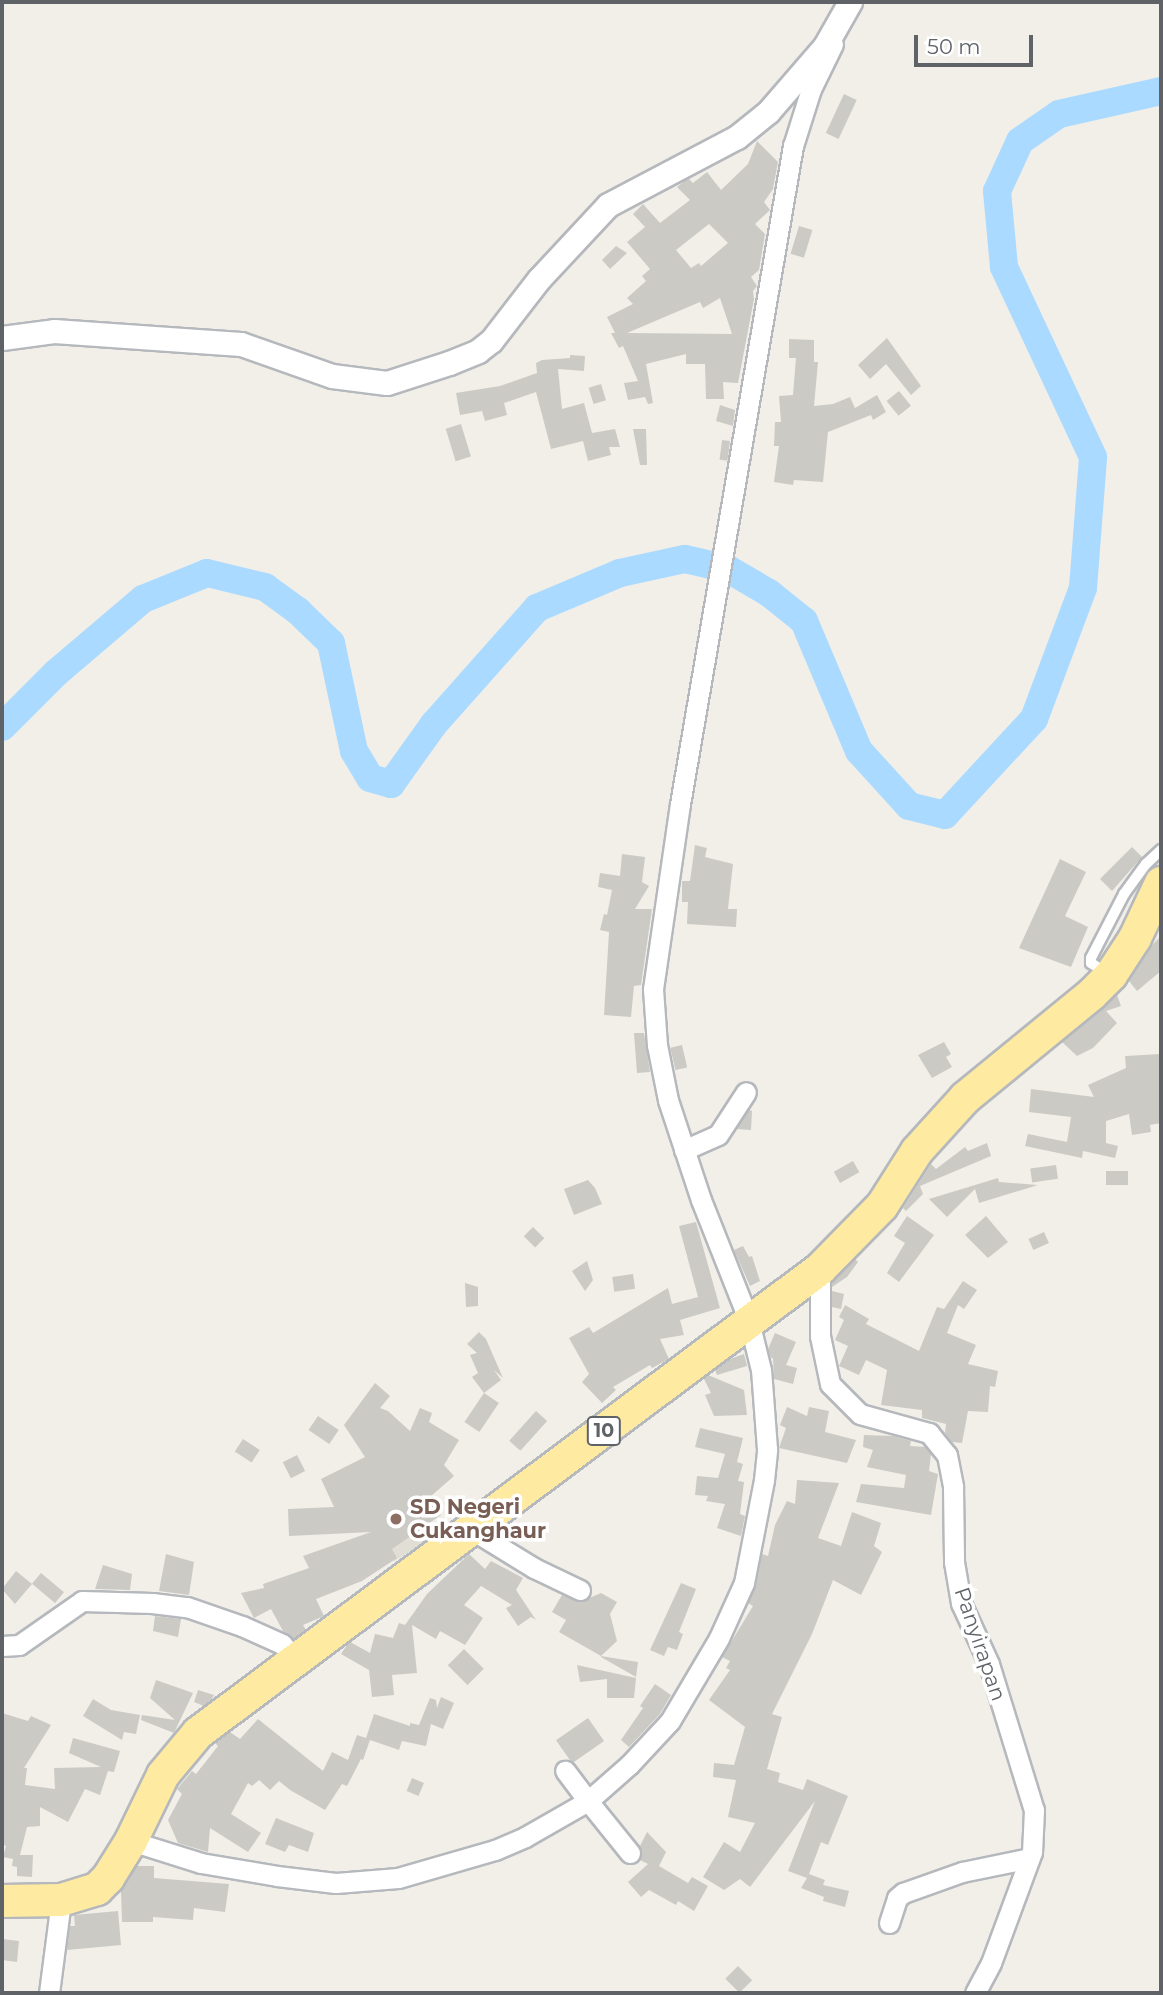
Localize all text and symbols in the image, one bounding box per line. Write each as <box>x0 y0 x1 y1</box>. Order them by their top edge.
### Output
scale bar <box>918 21 1037 65</box>
text: 50 m <box>927 34 981 59</box>
road number: 10 <box>586 1415 622 1446</box>
place label: SD Negeri Cukanghaur <box>410 1494 546 1544</box>
marker: SD Negeri Cukanghaur <box>388 1511 404 1527</box>
street label: Panyirapan <box>949 1584 1011 1704</box>

